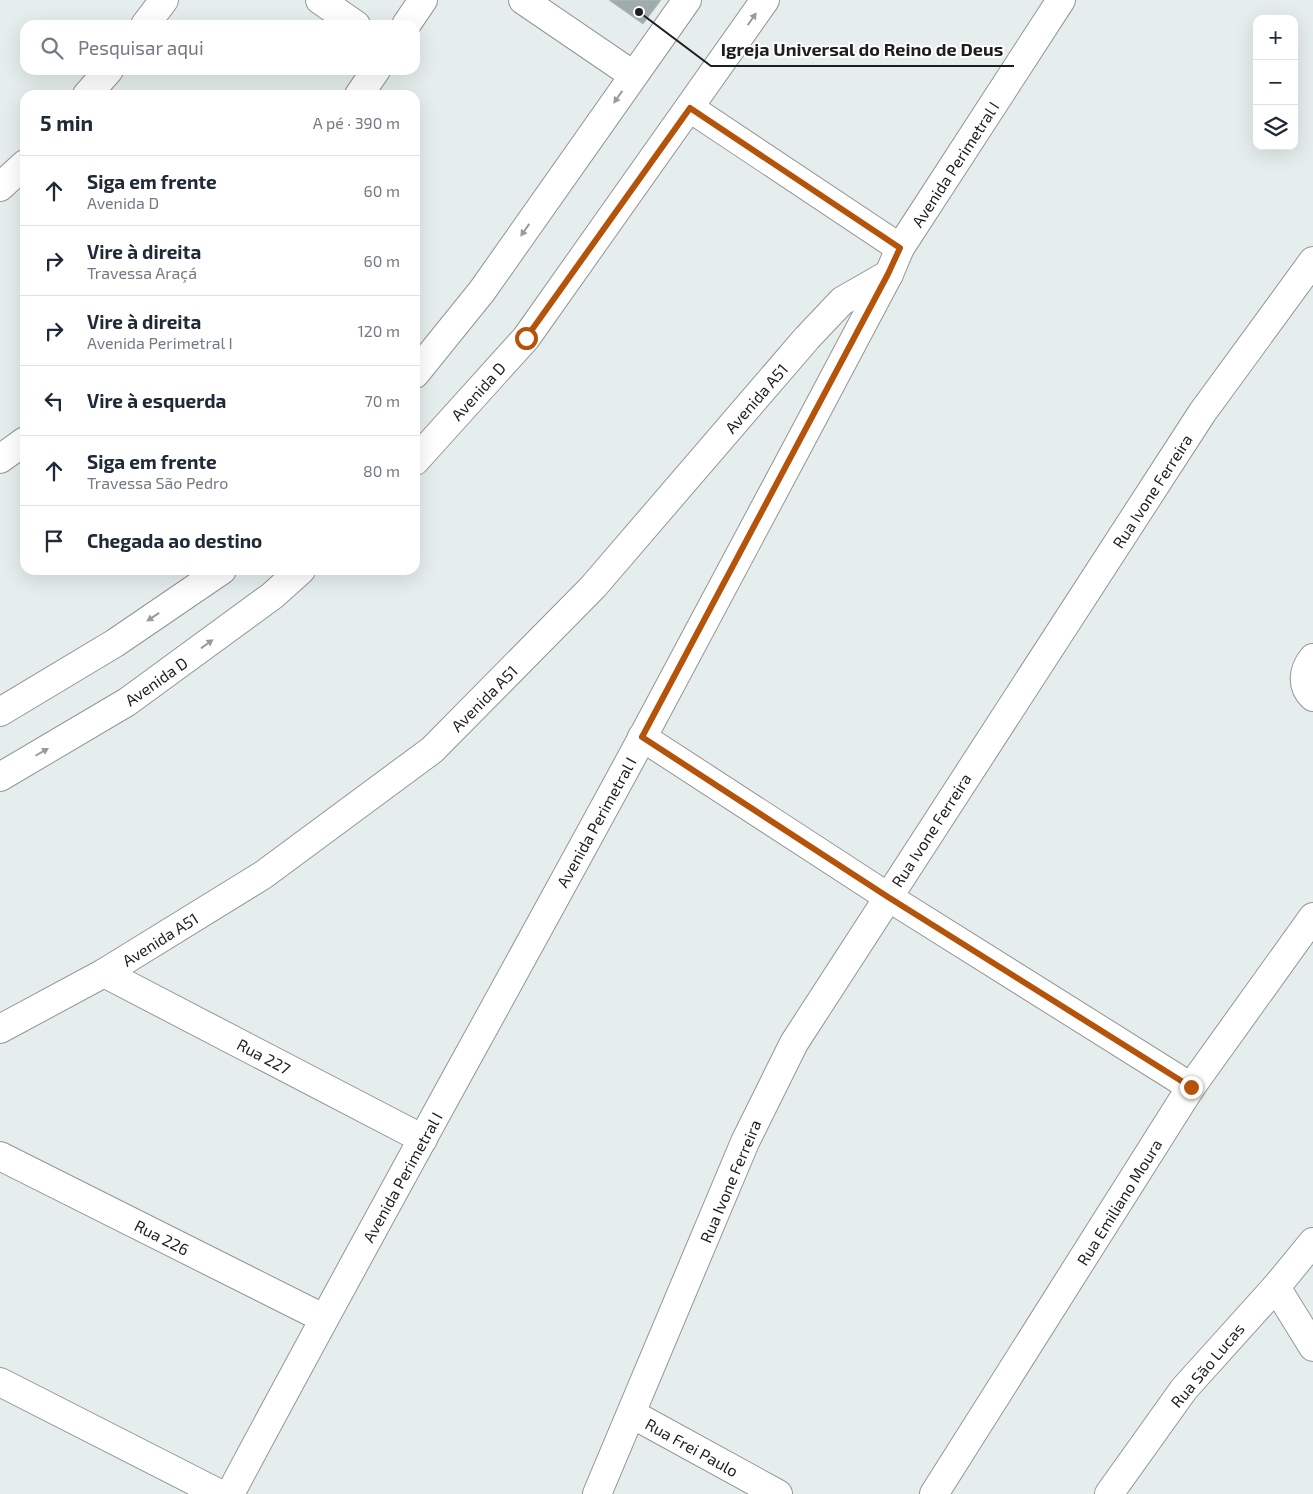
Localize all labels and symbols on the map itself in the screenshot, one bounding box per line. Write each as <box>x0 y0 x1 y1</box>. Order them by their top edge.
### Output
one-way arrow <box>747 12 757 26</box>
callout: Igreja Universal do Reino de Deus <box>711 33 1014 66</box>
text: Igreja Universal do Reino de Deus <box>721 38 1003 60</box>
one-way arrow <box>613 90 623 104</box>
street label: Avenida Perimetral I <box>907 98 1003 230</box>
one-way arrow <box>520 223 530 237</box>
route start <box>515 327 538 350</box>
street label: Avenida D <box>447 358 509 424</box>
street label: Avenida A51 <box>721 359 791 437</box>
street label: Rua Ivone Ferreira <box>1108 431 1196 551</box>
one-way arrow <box>146 612 160 622</box>
one-way arrow <box>200 639 214 649</box>
street label: Avenida D <box>121 653 191 709</box>
street label: Avenida A51 <box>447 661 521 735</box>
one-way arrow <box>35 748 50 756</box>
street label: Avenida Perimetral I <box>552 754 640 890</box>
street label: Rua Ivone Ferreira <box>887 770 975 890</box>
street label: Avenida A51 <box>119 908 201 970</box>
street label: Rua 227 <box>234 1034 294 1078</box>
route end <box>1180 1076 1203 1099</box>
street label: Avenida Perimetral I <box>358 1109 446 1245</box>
street label: Rua Ivone Ferreira <box>696 1117 764 1245</box>
street label: Rua Emiliano Moura <box>1072 1135 1166 1269</box>
street label: Rua 226 <box>132 1215 192 1259</box>
street label: Rua São Lucas <box>1166 1319 1248 1411</box>
street label: Rua Frei Paulo <box>642 1414 742 1480</box>

